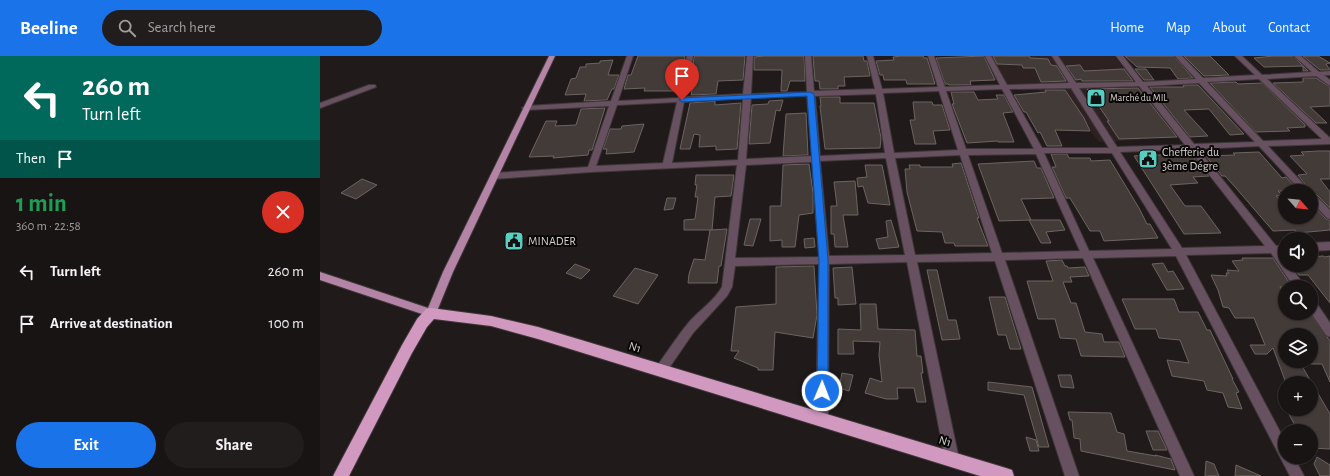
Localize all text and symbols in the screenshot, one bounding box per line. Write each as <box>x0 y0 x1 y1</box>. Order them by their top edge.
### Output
search box <box>102 10 382 46</box>
icon: search <box>116 17 138 39</box>
text: Beeline <box>20 19 78 38</box>
text: Search here <box>148 20 216 35</box>
text: Home <box>1110 21 1144 35</box>
text: Map <box>1166 21 1190 35</box>
text: About <box>1212 21 1246 35</box>
text: Contact <box>1268 21 1310 35</box>
pin <box>665 59 699 100</box>
icon: arrive <box>671 65 693 87</box>
icon: left <box>16 72 68 124</box>
text: 260 m <box>82 73 150 101</box>
shop icon: Marché du MIL <box>1085 87 1107 109</box>
place label: Marché du MIL <box>1110 93 1168 103</box>
text: Turn left <box>82 106 141 124</box>
place label: Chefferie du 3ème Dégre <box>1162 146 1219 172</box>
icon: arrive <box>54 148 76 170</box>
public building icon: Chefferie du 3ème Dégre <box>1137 148 1159 170</box>
text: Then <box>16 151 46 166</box>
north arrow <box>1278 184 1318 224</box>
map controls <box>1278 184 1318 464</box>
button: close <box>262 191 304 233</box>
text: 1 min <box>16 192 67 216</box>
text: 360 m · 22:58 <box>16 220 81 233</box>
public building icon: MINADER <box>503 230 525 252</box>
button: sound <box>1278 232 1318 272</box>
place label: MINADER <box>528 235 576 247</box>
icon: left <box>16 261 38 283</box>
text: Turn left <box>50 264 101 279</box>
text: 260 m <box>268 264 304 279</box>
button: search <box>1278 280 1318 320</box>
icon: arrive <box>16 313 38 335</box>
text: Arrive at destination <box>50 316 173 331</box>
text: 100 m <box>269 316 304 331</box>
button: layers <box>1278 328 1318 368</box>
street label: N1 <box>627 339 643 355</box>
position arrow <box>801 370 843 412</box>
button: + <box>1278 376 1318 416</box>
button: Exit <box>16 422 156 468</box>
button: Share <box>164 422 304 468</box>
button: − <box>1278 424 1318 464</box>
street label: N1 <box>937 433 953 449</box>

